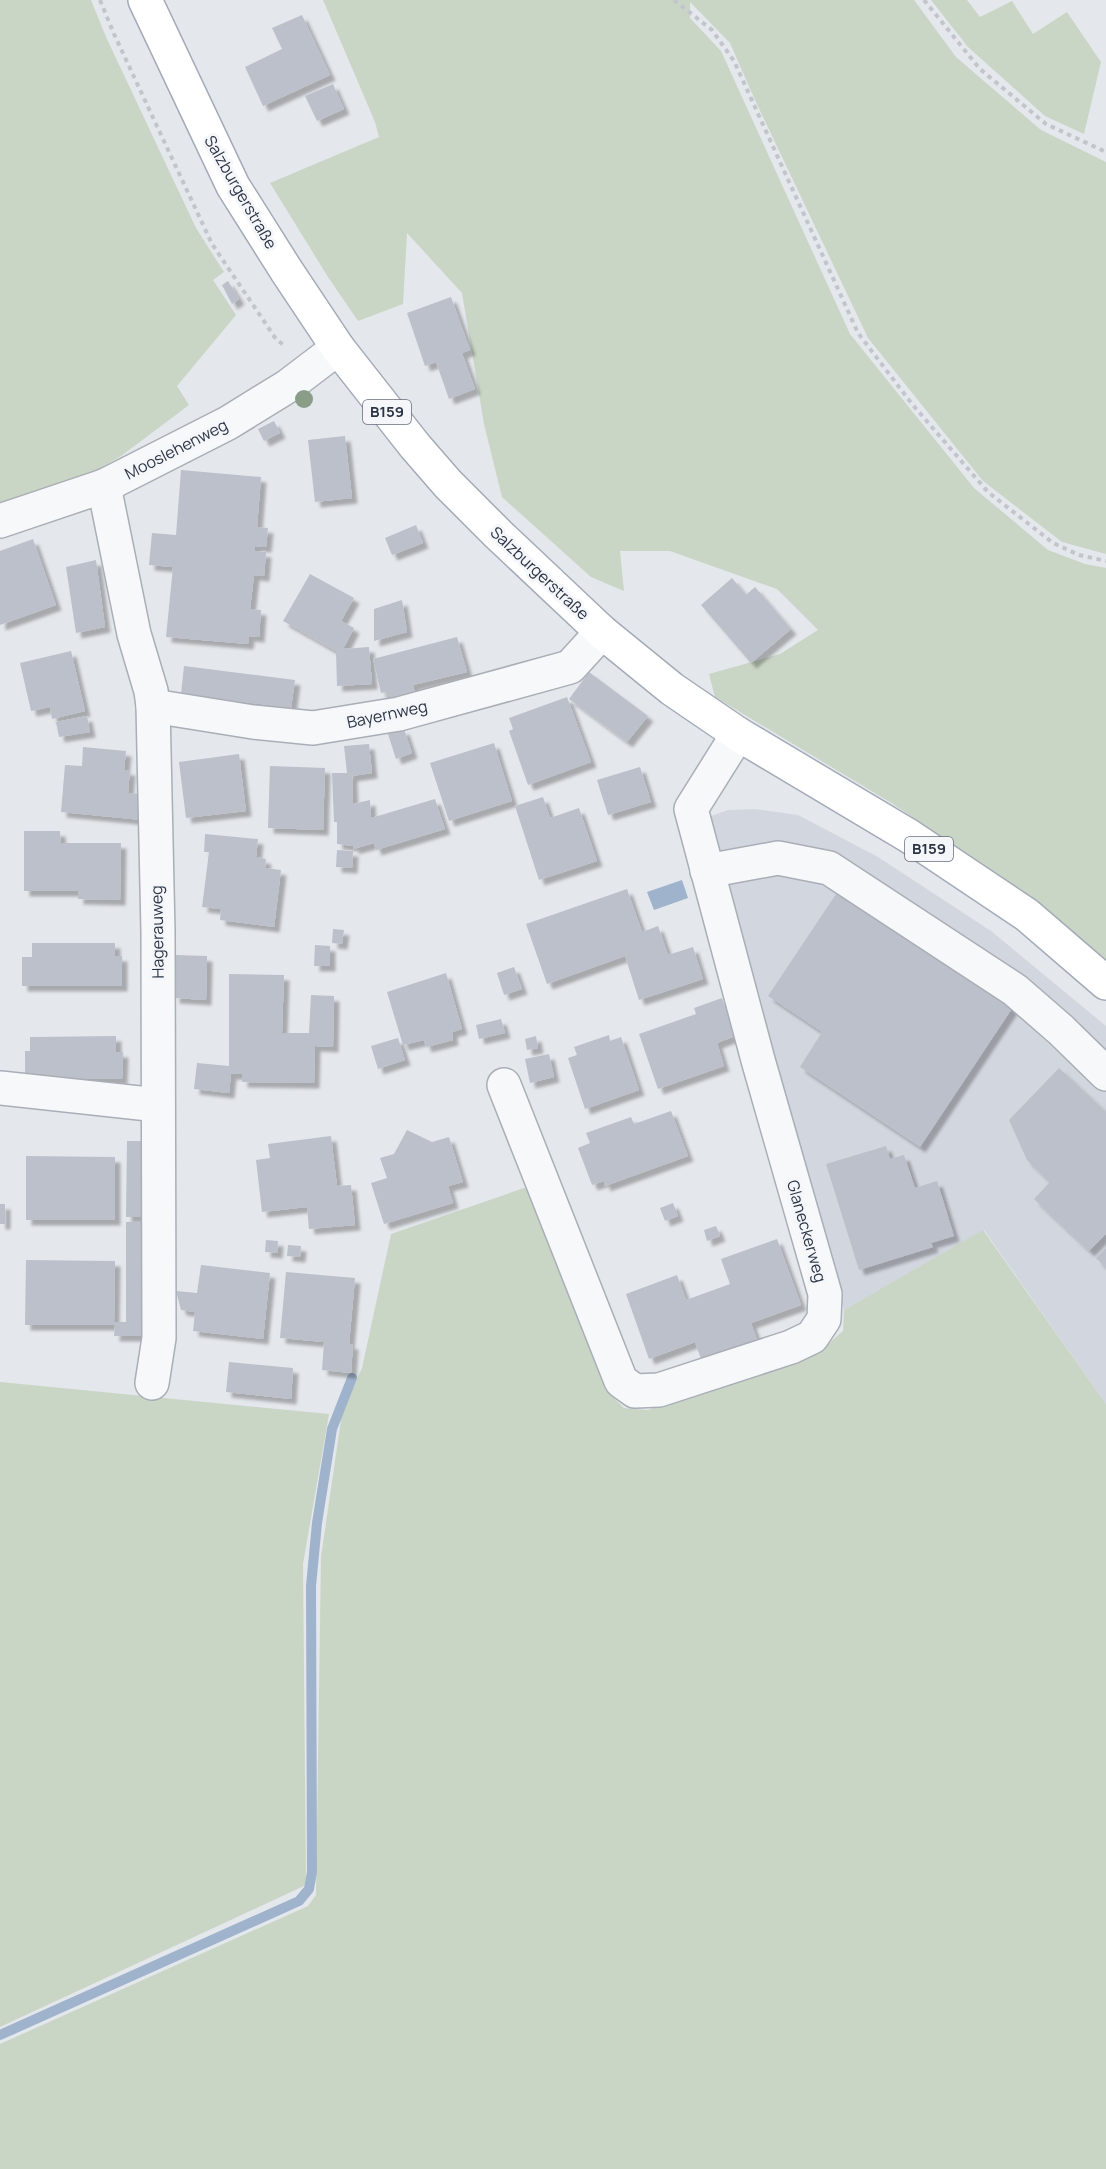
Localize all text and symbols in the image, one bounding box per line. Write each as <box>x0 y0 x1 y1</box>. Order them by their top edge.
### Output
street label: Salzburgerstraße <box>200 131 282 253</box>
road number: B159 <box>363 400 411 424</box>
street label: Mooslehenweg <box>121 414 231 484</box>
street label: Salzburgerstraße <box>486 521 594 625</box>
street label: Bayernweg <box>345 695 429 733</box>
road number: B159 <box>905 837 953 861</box>
street label: Hagerauweg <box>145 885 169 979</box>
street label: Glaneckerweg <box>782 1177 832 1285</box>

